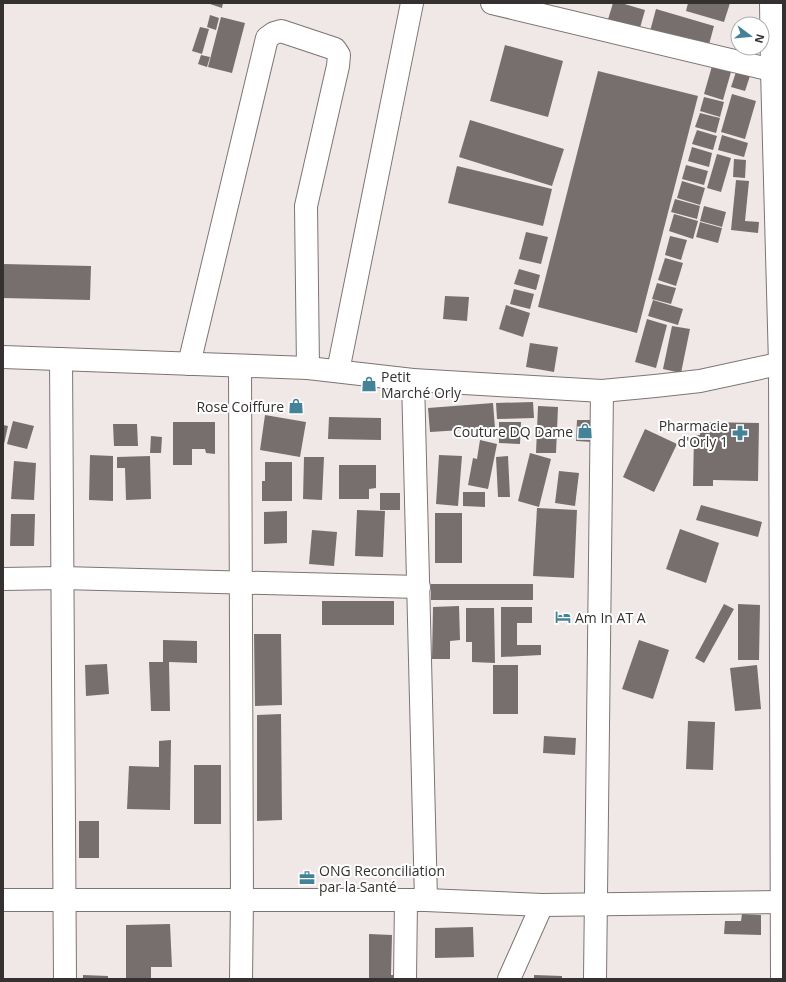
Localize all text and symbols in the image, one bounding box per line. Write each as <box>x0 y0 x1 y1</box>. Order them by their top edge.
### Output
north arrow <box>730 16 770 56</box>
text: N <box>752 33 769 45</box>
place label: Petit Marché Orly <box>381 367 462 402</box>
shop icon: Petit Marché Orly <box>360 375 378 393</box>
place label: Rose Coiffure <box>196 397 284 416</box>
shop icon: Rose Coiffure <box>287 397 305 415</box>
place label: Pharmacie d'Orly 1 <box>659 416 728 451</box>
place label: Couture DQ Dame <box>453 422 573 441</box>
shop icon: Couture DQ Dame <box>576 422 594 440</box>
pharmacy icon: Pharmacie d'Orly 1 <box>731 424 749 442</box>
hotel icon: Am In AT A <box>554 608 572 626</box>
place label: Am In AT A <box>575 608 646 627</box>
place label: ONG Reconciliation par la Santé <box>319 861 445 896</box>
office icon: ONG Reconciliation par la Santé <box>298 869 316 887</box>

